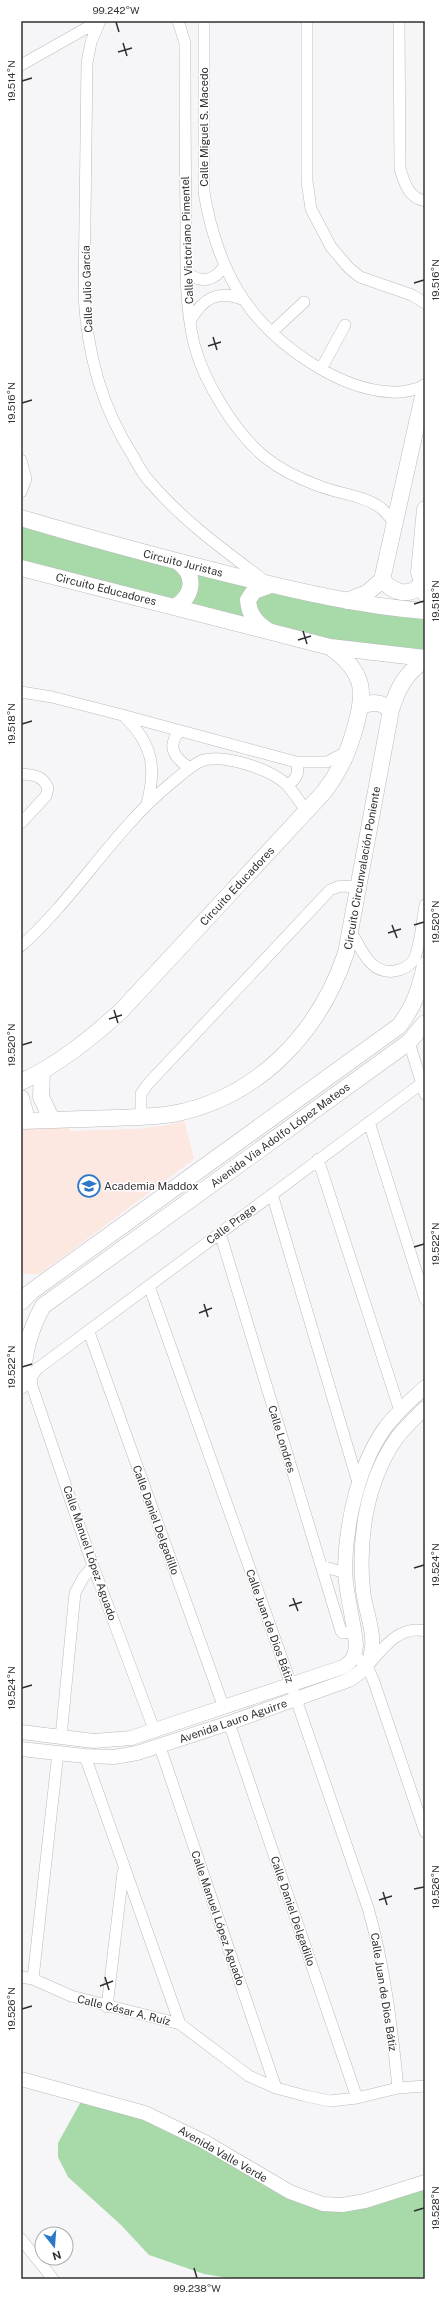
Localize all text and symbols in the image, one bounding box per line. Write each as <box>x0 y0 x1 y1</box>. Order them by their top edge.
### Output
text: 99.242°W <box>92 4 140 16</box>
text: 19.514°N <box>5 60 17 102</box>
street label: Calle Miguel S. Macedo <box>198 67 210 187</box>
street label: Calle Victoriano Pimentel <box>179 176 195 304</box>
street label: Calle Julio García <box>79 245 95 333</box>
text: 19.516°N <box>429 259 441 301</box>
text: 19.516°N <box>5 382 17 424</box>
street label: Circuito Juristas <box>142 547 225 579</box>
street label: Circuito Educadores <box>55 571 158 607</box>
text: 19.518°N <box>429 580 441 622</box>
text: 19.518°N <box>5 703 17 745</box>
street label: Circuito Circunvalación Poniente <box>342 785 382 951</box>
street label: Circuito Educadores <box>197 844 277 928</box>
text: 19.520°N <box>429 900 441 944</box>
text: 19.520°N <box>5 1023 17 1067</box>
street label: Avenida Via Adolfo López Mateos <box>208 1080 352 1190</box>
school or university icon: Academia Maddox <box>76 1173 102 1199</box>
place label: Academia Maddox <box>104 1180 198 1192</box>
street label: Calle Praga <box>204 1202 258 1246</box>
text: 19.522°N <box>429 1222 441 1266</box>
text: 19.522°N <box>5 1345 17 1389</box>
street label: Calle Londres <box>266 1404 298 1475</box>
street label: Calle Daniel Delgadillo <box>131 1464 181 1576</box>
street label: Calle Manuel López Aguado <box>61 1484 119 1622</box>
text: 19.524°N <box>429 1543 441 1587</box>
street label: Calle Juan de Dios Bátiz <box>244 1568 296 1684</box>
text: 19.524°N <box>5 1666 17 1710</box>
street label: Avenida Lauro Aguirre <box>177 1697 289 1745</box>
street label: Calle Manuel López Aguado <box>189 1849 247 1987</box>
street label: Calle Daniel Delgadillo <box>269 1854 317 1968</box>
text: 19.526°N <box>429 1865 441 1909</box>
street label: Calle Juan de Dios Bátiz <box>369 1932 399 2052</box>
text: 19.526°N <box>5 1987 17 2031</box>
street label: Calle César A. Ruíz <box>76 1993 172 2027</box>
street label: Avenida Valle Verde <box>176 2124 270 2184</box>
text: 19.528°N <box>429 2186 441 2230</box>
north arrow <box>34 2226 74 2266</box>
text: N <box>51 2249 63 2263</box>
text: 99.238°W <box>173 2282 221 2294</box>

